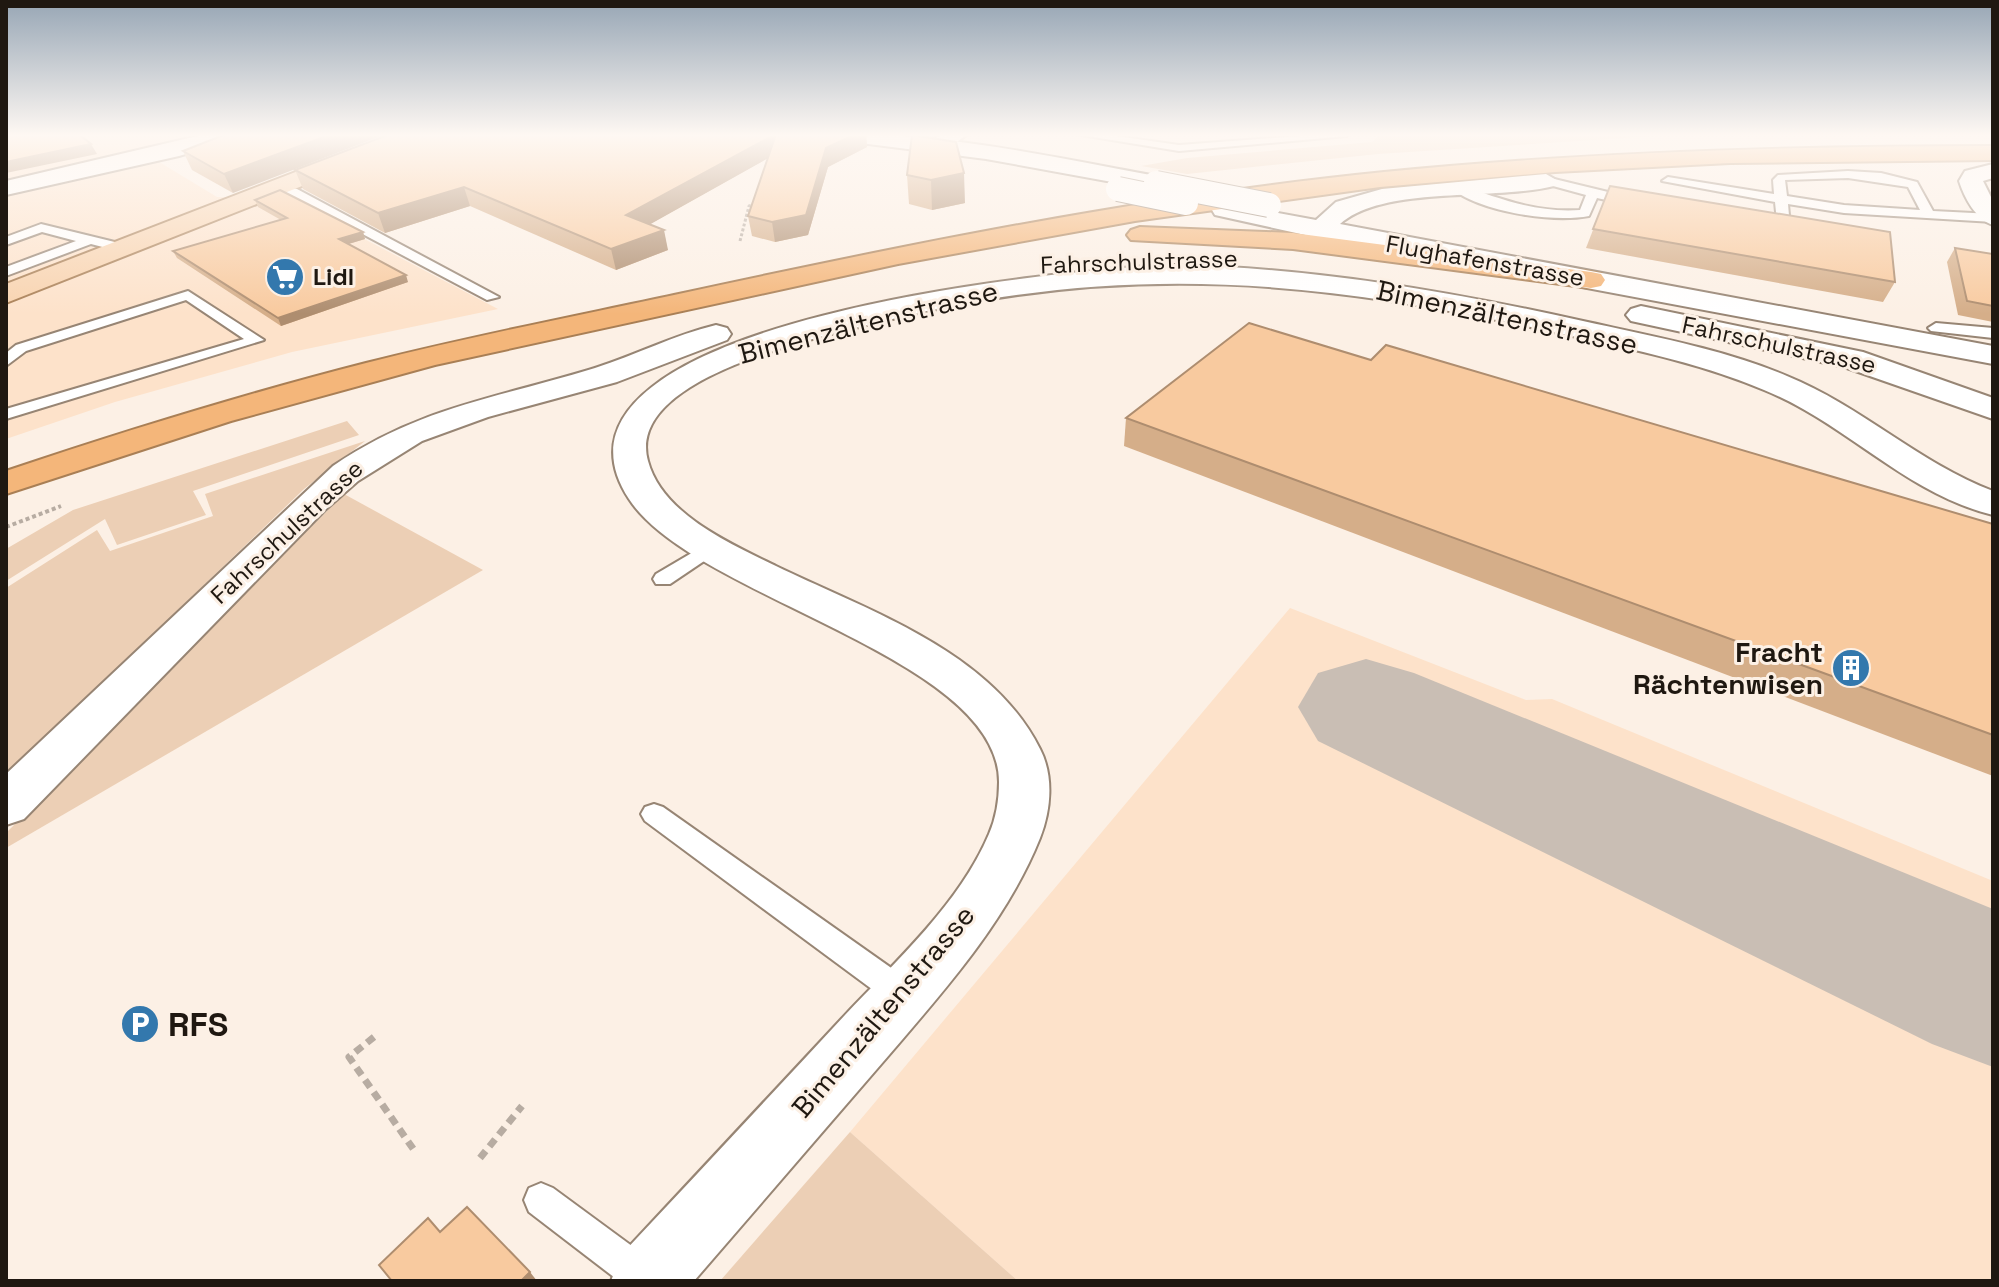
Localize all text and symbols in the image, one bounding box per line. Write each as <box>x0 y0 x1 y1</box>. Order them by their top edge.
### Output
street label: Flughafenstrasse <box>1383 228 1587 293</box>
street label: Fahrschulstrasse <box>1040 243 1238 280</box>
supermarket icon: Lidl <box>264 256 306 298</box>
place label: Lidl <box>313 261 354 292</box>
street label: Bimenzältenstrasse <box>734 272 1002 372</box>
street label: Bimenzältenstrasse <box>1373 272 1641 362</box>
street label: Fahrschulstrasse <box>1679 309 1879 380</box>
street label: Fahrschulstrasse <box>204 453 369 610</box>
place label: Fracht Rächtenwisen <box>1633 634 1823 702</box>
building icon: Fracht Rächtenwisen <box>1830 647 1872 689</box>
street label: Bimenzältenstrasse <box>784 897 982 1125</box>
parking icon: RFS <box>119 1003 161 1045</box>
place label: RFS <box>168 1003 228 1046</box>

